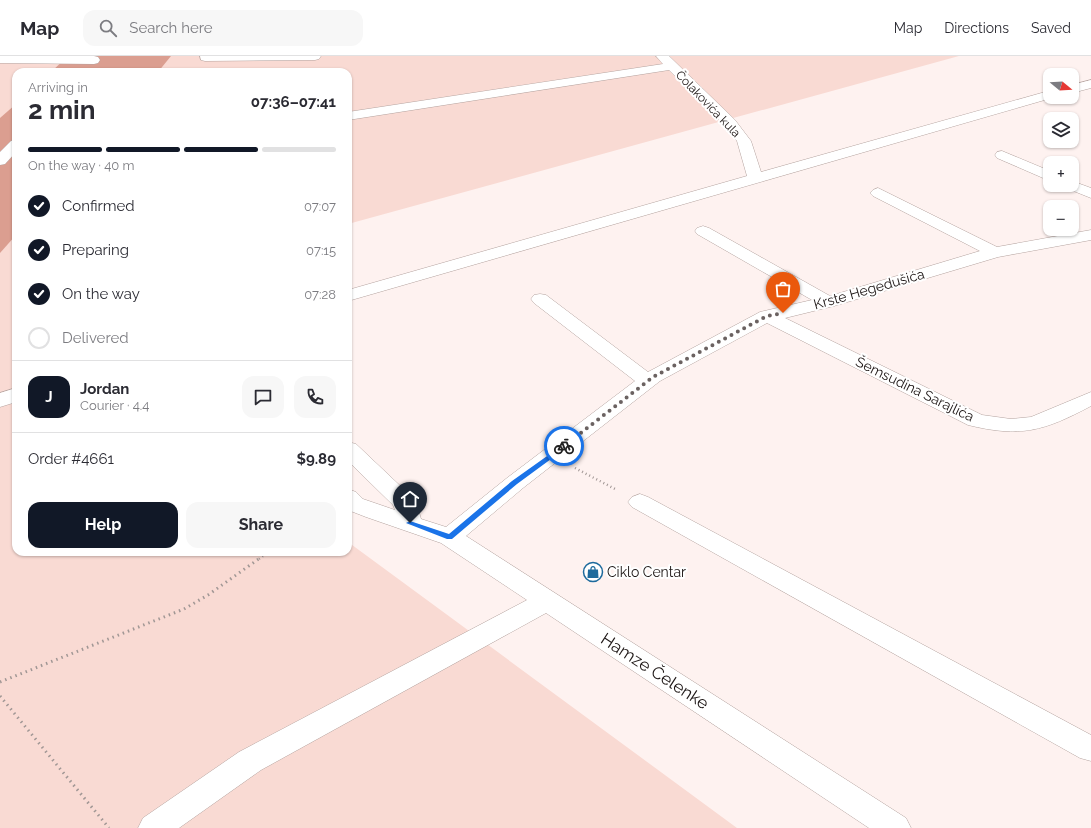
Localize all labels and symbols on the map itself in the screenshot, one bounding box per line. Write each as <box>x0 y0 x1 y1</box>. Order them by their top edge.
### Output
street label: Čolakovića kula <box>673 68 743 140</box>
north arrow <box>1043 68 1079 104</box>
street label: Krste Hegedušića <box>812 266 926 312</box>
pin <box>766 272 800 313</box>
street label: Šemsudina Sarajlića <box>853 352 978 425</box>
courier <box>544 426 584 466</box>
pin <box>393 482 427 523</box>
shop icon: Ciklo Centar <box>582 561 604 583</box>
place label: Ciklo Centar <box>607 564 686 580</box>
street label: Hamze Čelenke <box>597 629 713 713</box>

